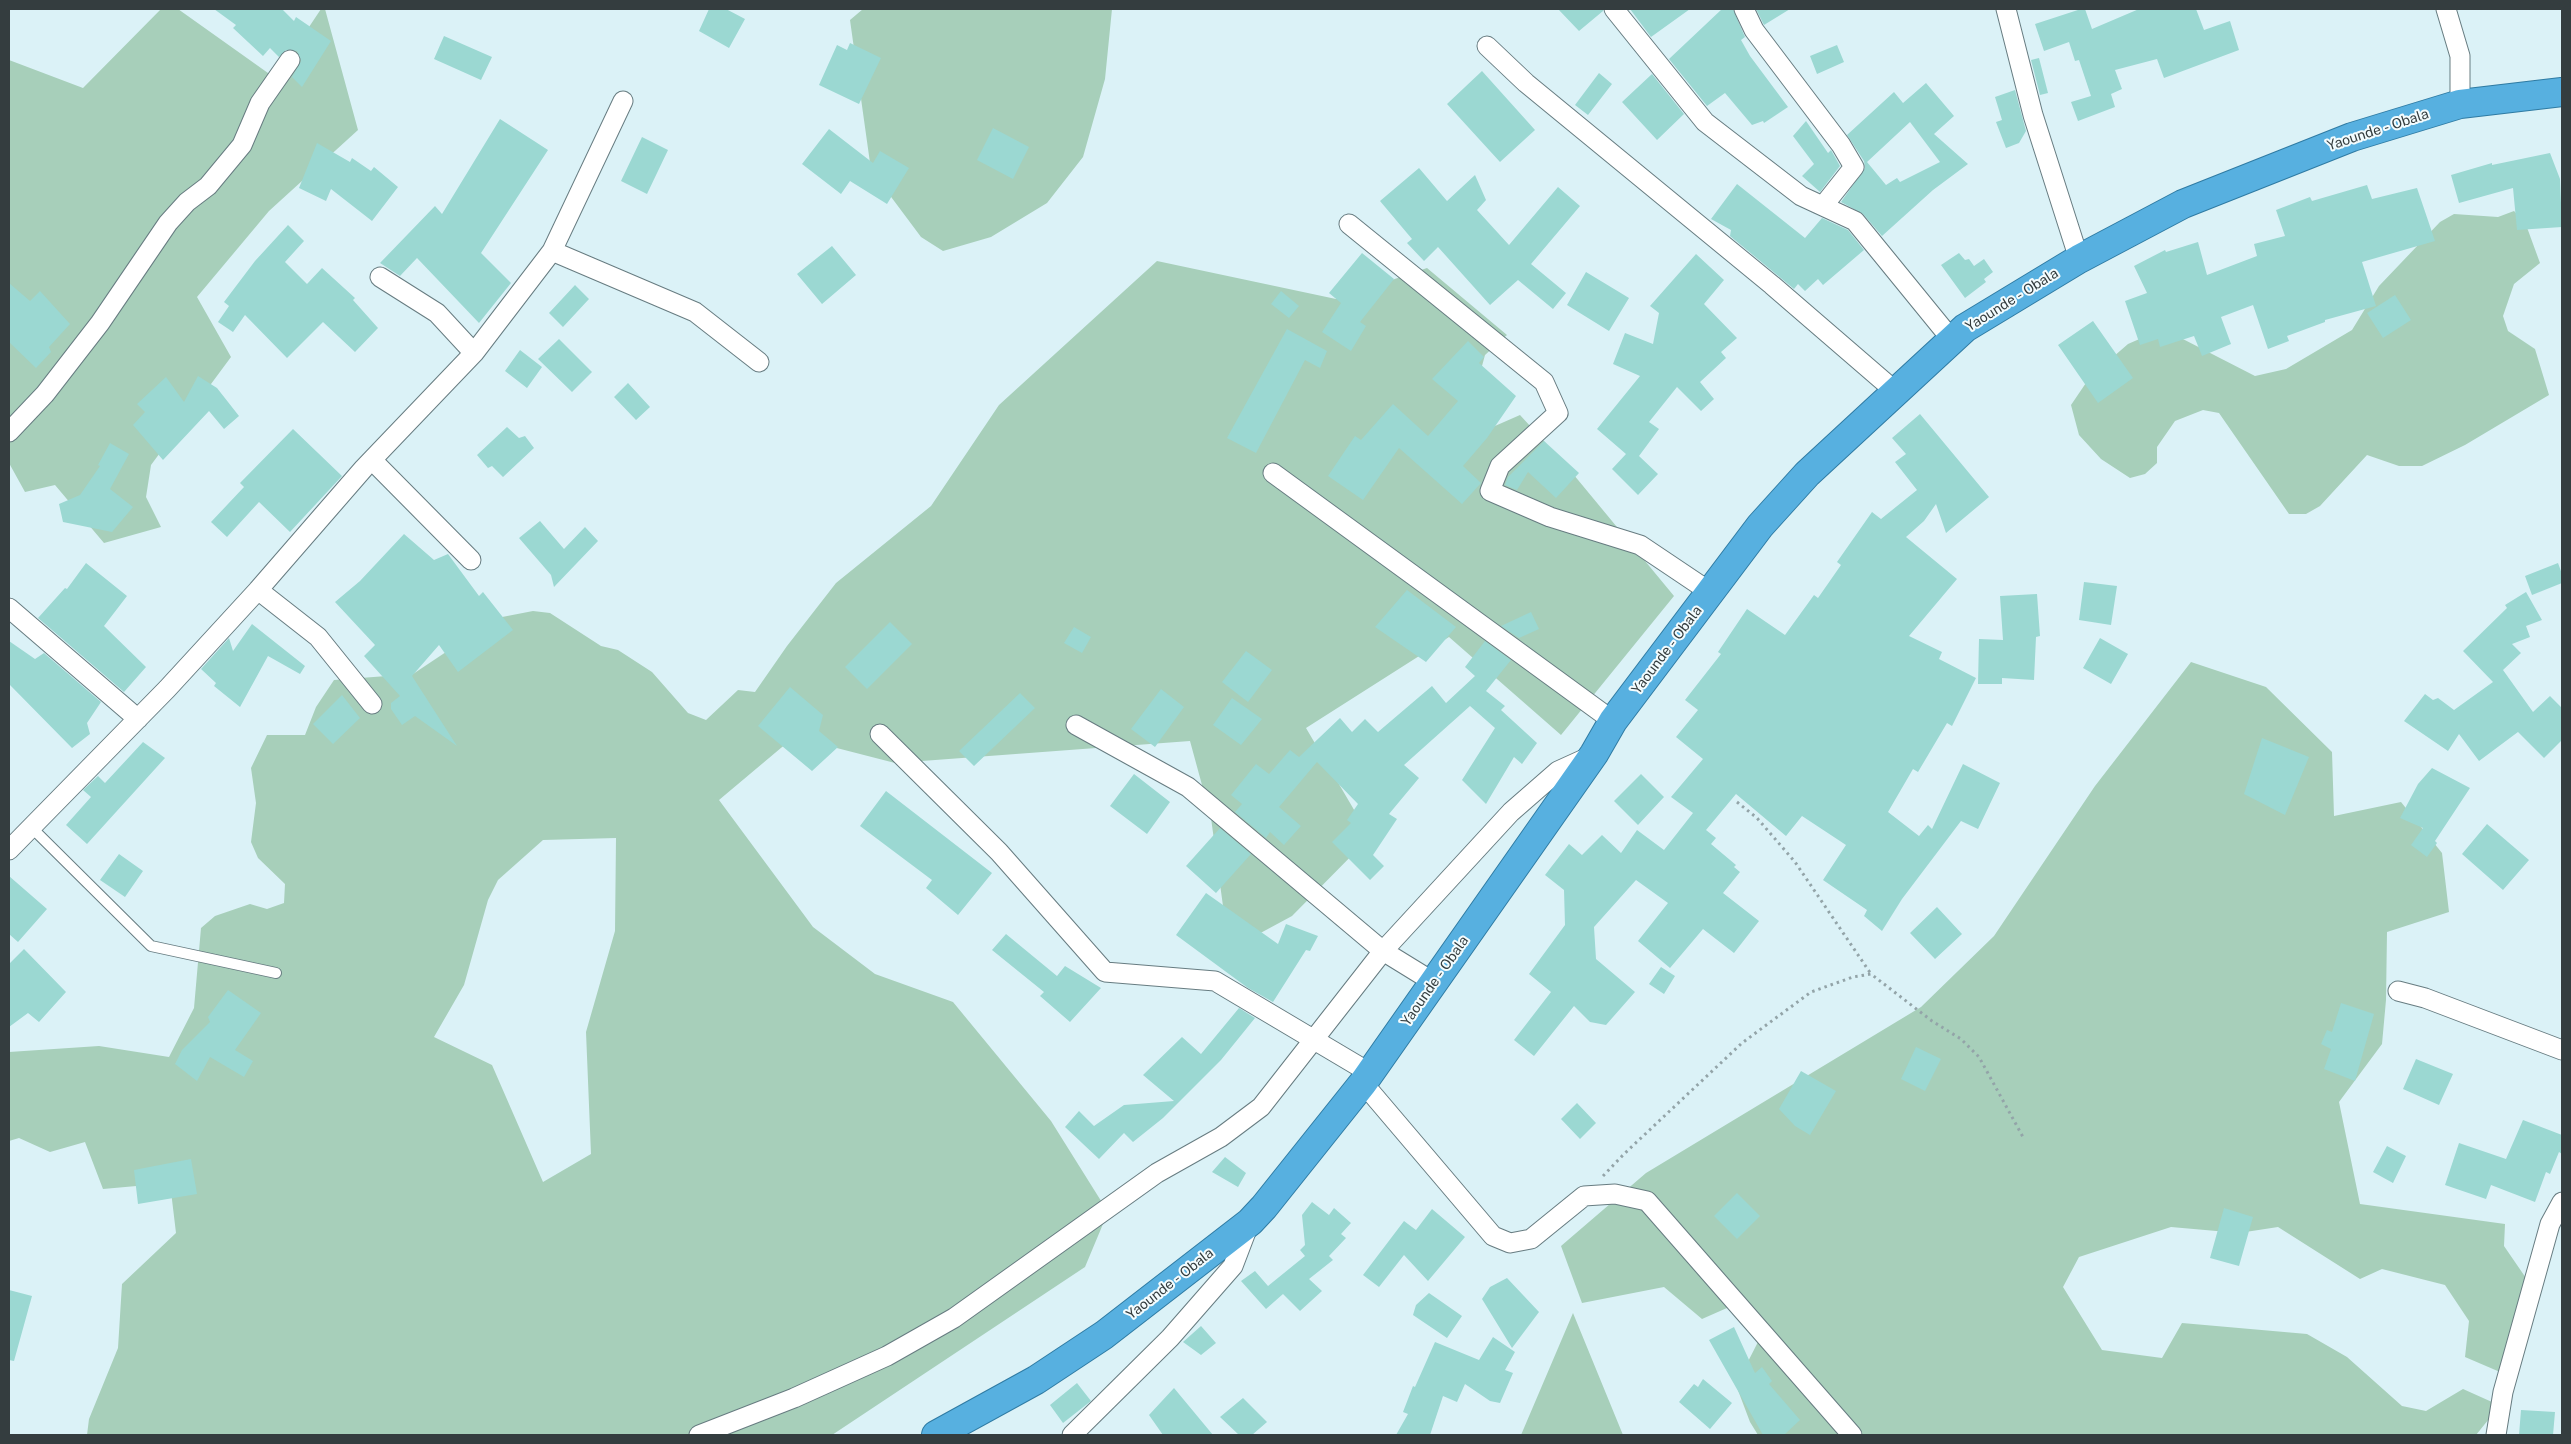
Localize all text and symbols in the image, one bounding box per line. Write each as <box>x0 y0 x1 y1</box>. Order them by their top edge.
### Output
street label: Yaounde - Obala <box>2325 106 2431 154</box>
street label: Yaounde - Obala <box>1963 265 2061 335</box>
street label: Yaounde - Obala <box>1628 603 1706 697</box>
street label: Yaounde - Obala <box>1398 933 1472 1029</box>
street label: Yaounde - Obala <box>1123 1245 1217 1323</box>

